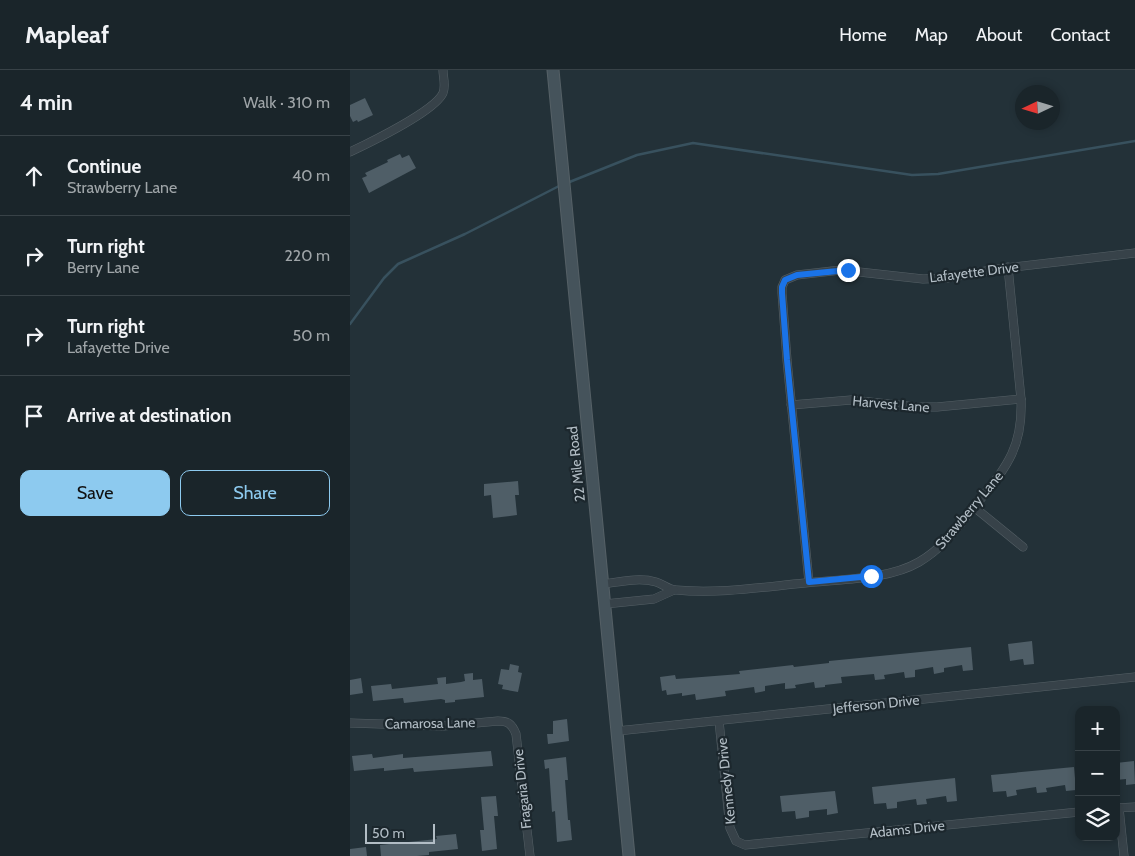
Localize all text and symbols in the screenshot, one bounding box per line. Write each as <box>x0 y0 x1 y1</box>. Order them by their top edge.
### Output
text: Mapleaf <box>25 20 109 49</box>
text: Home <box>839 24 887 46</box>
text: Map <box>915 24 948 46</box>
text: About <box>976 24 1022 46</box>
text: Contact <box>1050 24 1110 46</box>
north arrow <box>1015 85 1060 130</box>
text: 4 min <box>20 90 73 115</box>
text: Walk · 310 m <box>243 93 330 112</box>
text: Continue <box>67 155 141 178</box>
icon: ahead <box>20 162 48 190</box>
text: 40 m <box>292 166 330 185</box>
text: Strawberry Lane <box>67 178 177 197</box>
text: Turn right <box>67 235 145 258</box>
icon: right <box>20 242 48 270</box>
text: 220 m <box>284 246 330 265</box>
text: Berry Lane <box>67 258 139 277</box>
street label: Lafayette Drive <box>928 258 1020 286</box>
route end <box>837 259 860 282</box>
text: Turn right <box>67 315 145 338</box>
icon: right <box>20 322 48 350</box>
text: 50 m <box>293 326 330 345</box>
text: Lafayette Drive <box>67 338 170 357</box>
street label: Harvest Lane <box>852 392 930 416</box>
icon: arrive <box>20 402 48 430</box>
text: Arrive at destination <box>67 404 231 427</box>
street label: 22 Mile Road <box>563 425 589 503</box>
street label: Strawberry Lane <box>931 467 1007 553</box>
button: Save <box>20 470 170 516</box>
button: Share <box>180 470 330 516</box>
route start <box>860 565 883 588</box>
street label: Jefferson Drive <box>831 690 920 718</box>
map controls <box>1075 706 1120 841</box>
button: + <box>1075 706 1120 751</box>
street label: Camarosa Lane <box>385 713 475 733</box>
street label: Kennedy Drive <box>713 737 739 825</box>
street label: Fragaria Drive <box>509 748 535 830</box>
button: − <box>1075 751 1120 796</box>
button: layers <box>1075 796 1120 841</box>
street label: Adams Drive <box>868 816 946 842</box>
scale bar <box>365 821 435 844</box>
text: 50 m <box>372 824 405 842</box>

